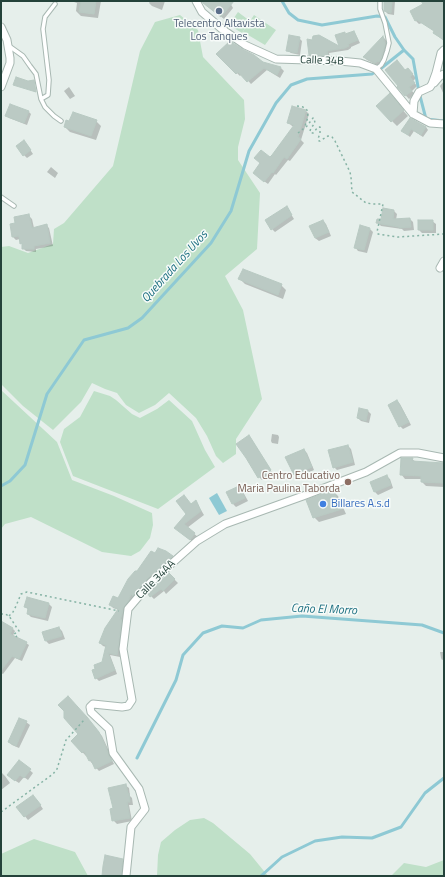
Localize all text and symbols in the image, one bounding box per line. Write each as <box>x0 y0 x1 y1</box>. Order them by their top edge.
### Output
marker: Telecentro Altavista Los Tanques <box>214 6 224 16</box>
place label: Telecentro Altavista Los Tanques <box>174 17 264 43</box>
street label: Calle 34B <box>300 54 344 68</box>
water label: Quebrada Los Uvos <box>139 228 211 306</box>
place label: Centro Educativo Maria Paulina Taborda <box>238 469 340 495</box>
marker: Centro Educativo Maria Paulina Taborda <box>343 477 353 487</box>
place label: Billares A.s.d <box>331 497 390 511</box>
marker: Billares A.s.d <box>318 499 328 509</box>
street label: Calle 34AA <box>134 558 178 602</box>
water label: Caño El Morro <box>291 602 357 618</box>

